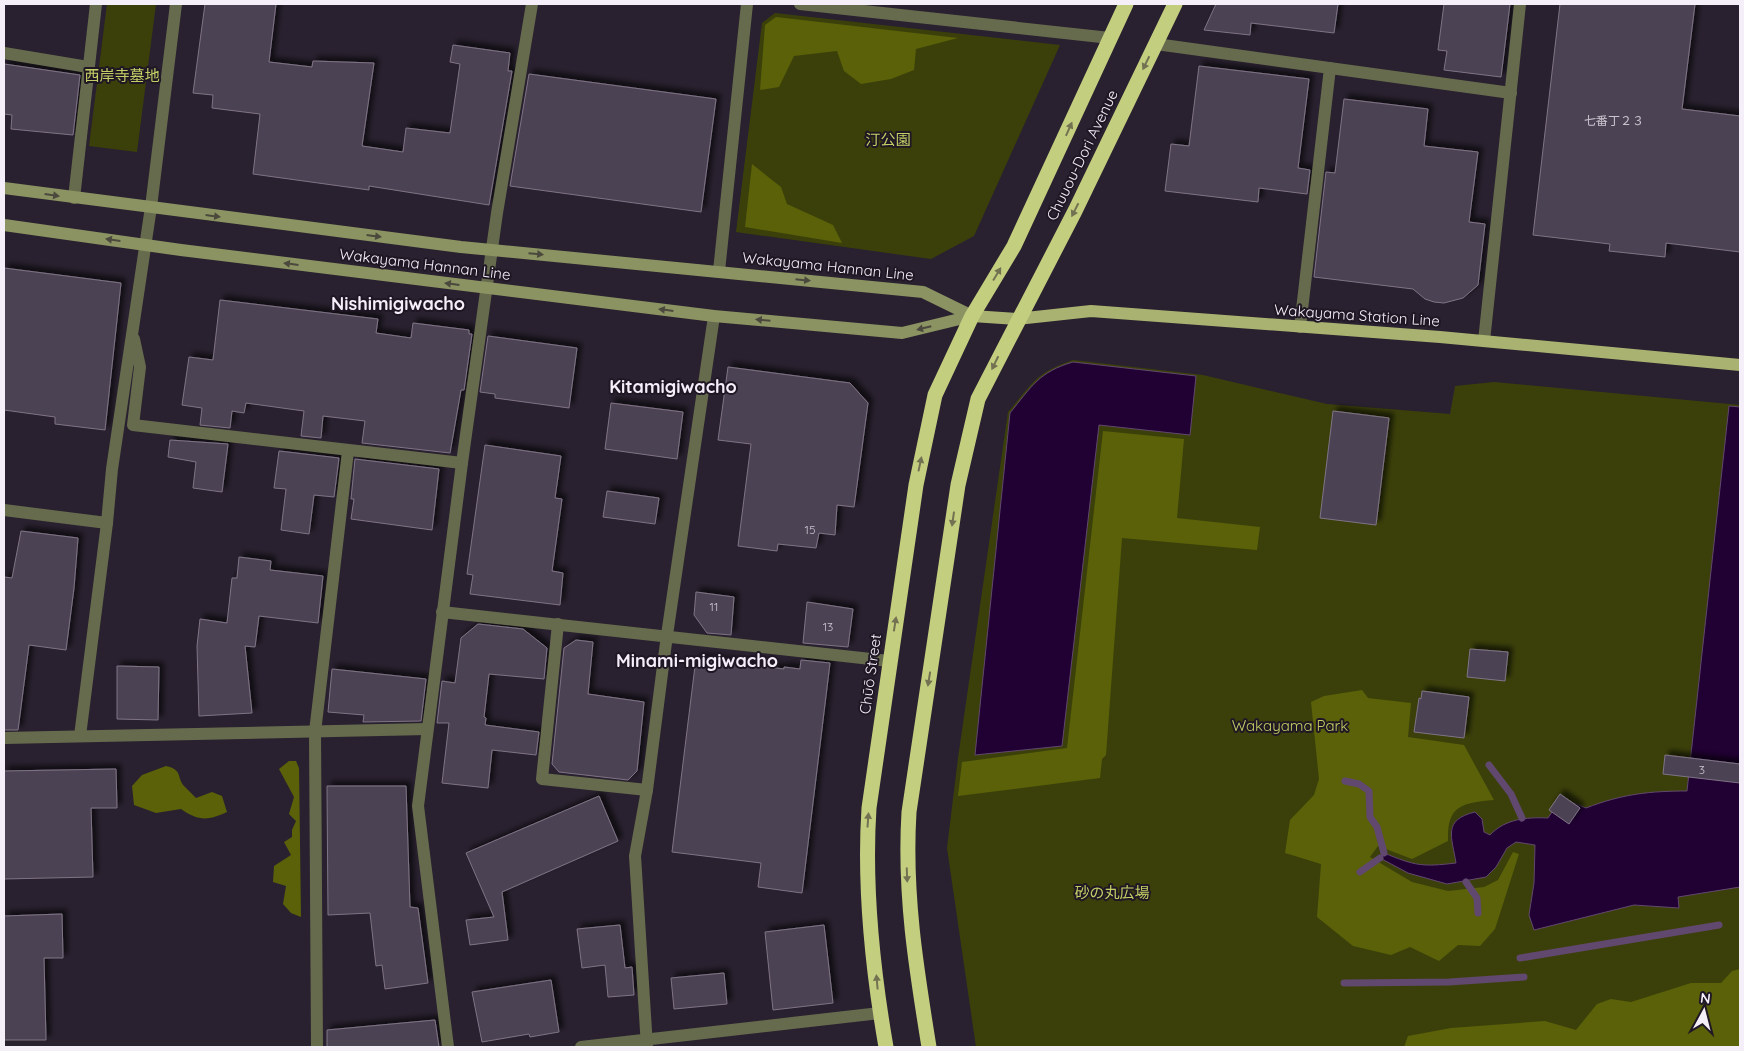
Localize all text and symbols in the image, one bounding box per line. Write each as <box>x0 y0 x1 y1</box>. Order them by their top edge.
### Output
one-way arrow <box>1142 56 1151 71</box>
park label: 西岸寺墓地 <box>84 66 160 85</box>
street label: Chuuou-Dori Avenue <box>1042 86 1122 224</box>
house number: 七番丁２３ <box>1584 113 1644 128</box>
one-way arrow <box>1065 122 1073 136</box>
park label: 汀公園 <box>865 130 911 149</box>
one-way arrow <box>44 191 60 199</box>
one-way arrow <box>1071 202 1080 217</box>
one-way arrow <box>206 212 222 220</box>
one-way arrow <box>367 232 383 240</box>
one-way arrow <box>104 236 120 244</box>
street label: Wakayama Hannan Line <box>338 244 512 284</box>
street label: Wakayama Hannan Line <box>741 248 915 284</box>
one-way arrow <box>528 250 544 258</box>
one-way arrow <box>283 259 299 267</box>
one-way arrow <box>992 268 1001 281</box>
one-way arrow <box>795 276 811 284</box>
one-way arrow <box>444 280 460 288</box>
district label: Nishimigiwacho <box>331 292 465 315</box>
street label: Wakayama Station Line <box>1274 300 1440 330</box>
one-way arrow <box>658 305 674 313</box>
one-way arrow <box>755 316 771 324</box>
one-way arrow <box>917 324 932 332</box>
one-way arrow <box>991 356 999 370</box>
district label: Kitamigiwacho <box>609 375 737 398</box>
one-way arrow <box>916 456 924 471</box>
one-way arrow <box>948 511 956 527</box>
house number: 15 <box>805 522 815 537</box>
house number: 11 <box>710 599 718 614</box>
one-way arrow <box>891 616 899 632</box>
house number: 13 <box>823 619 833 634</box>
street label: Chūō Street <box>855 633 885 715</box>
district label: Minami-migiwacho <box>616 649 778 672</box>
one-way arrow <box>925 672 933 688</box>
park label: Wakayama Park <box>1232 716 1348 735</box>
house number: 3 <box>1699 762 1705 777</box>
one-way arrow <box>864 811 872 827</box>
one-way arrow <box>903 867 911 883</box>
park label: 砂の丸広場 <box>1074 883 1150 902</box>
one-way arrow <box>873 973 881 989</box>
north arrow <box>1679 986 1729 1036</box>
text: N <box>1699 989 1712 1008</box>

